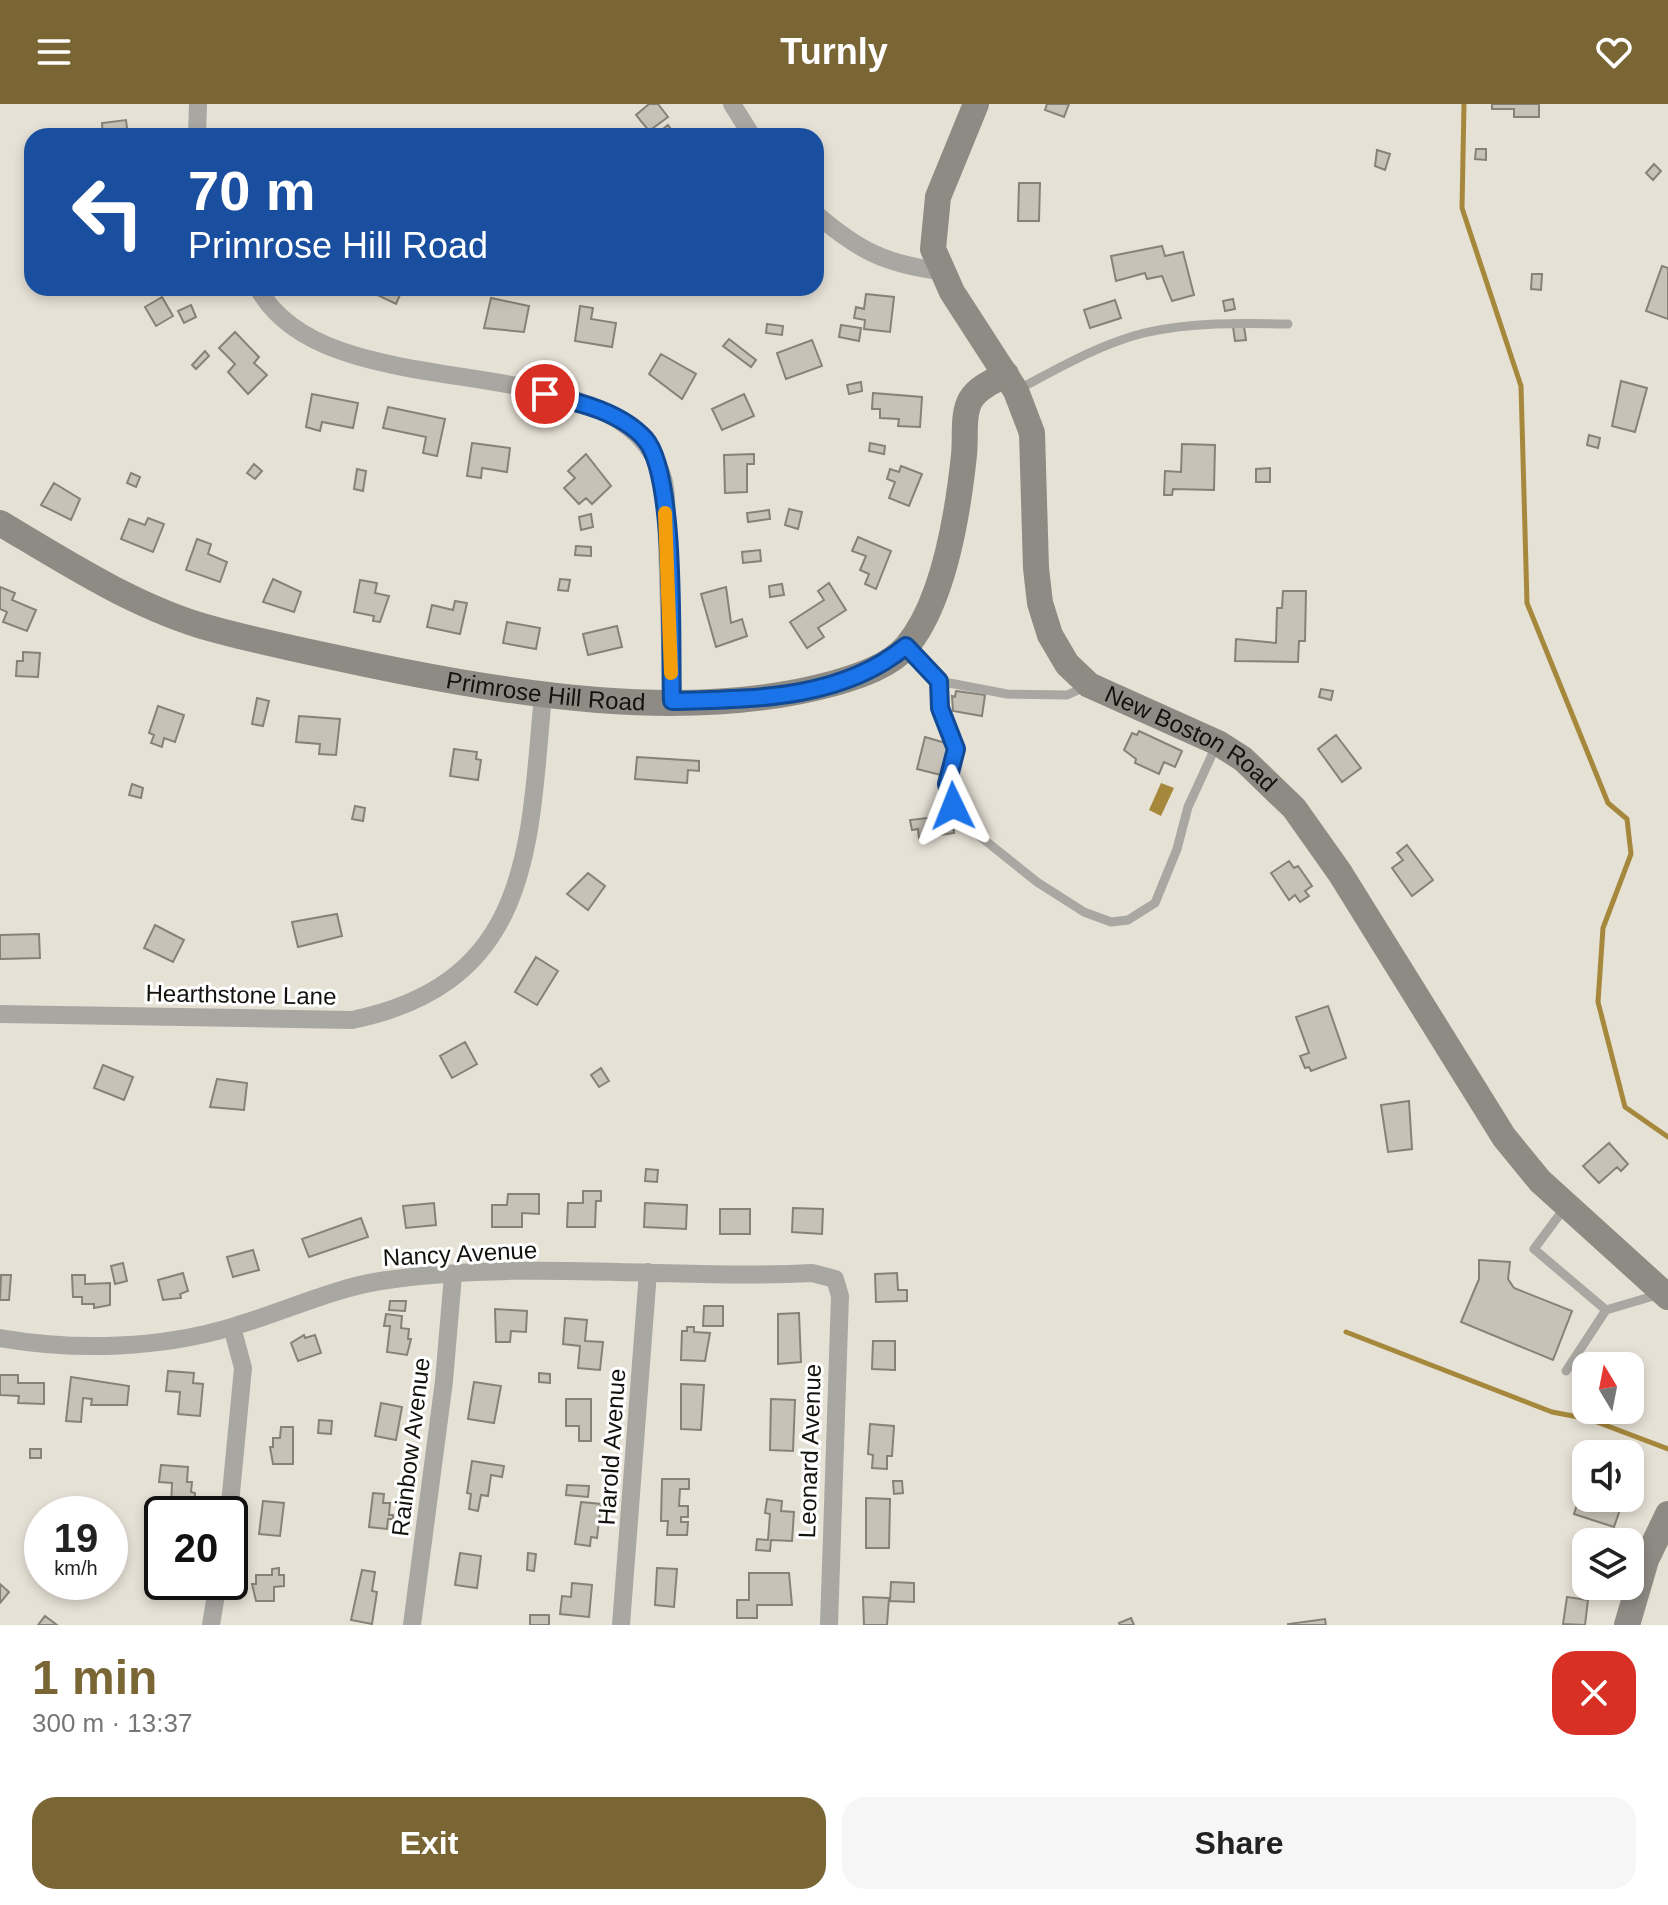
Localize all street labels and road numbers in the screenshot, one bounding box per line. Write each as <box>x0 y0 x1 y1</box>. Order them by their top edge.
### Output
street label: Primrose Hill Road <box>444 666 646 716</box>
street label: New Boston Road <box>1101 680 1282 797</box>
street label: Hearthstone Lane <box>145 979 337 1010</box>
street label: Nancy Avenue <box>382 1236 538 1271</box>
street label: Rainbow Avenue <box>386 1356 435 1538</box>
street label: Leonard Avenue <box>793 1363 826 1539</box>
street label: Harold Avenue <box>593 1368 630 1526</box>

